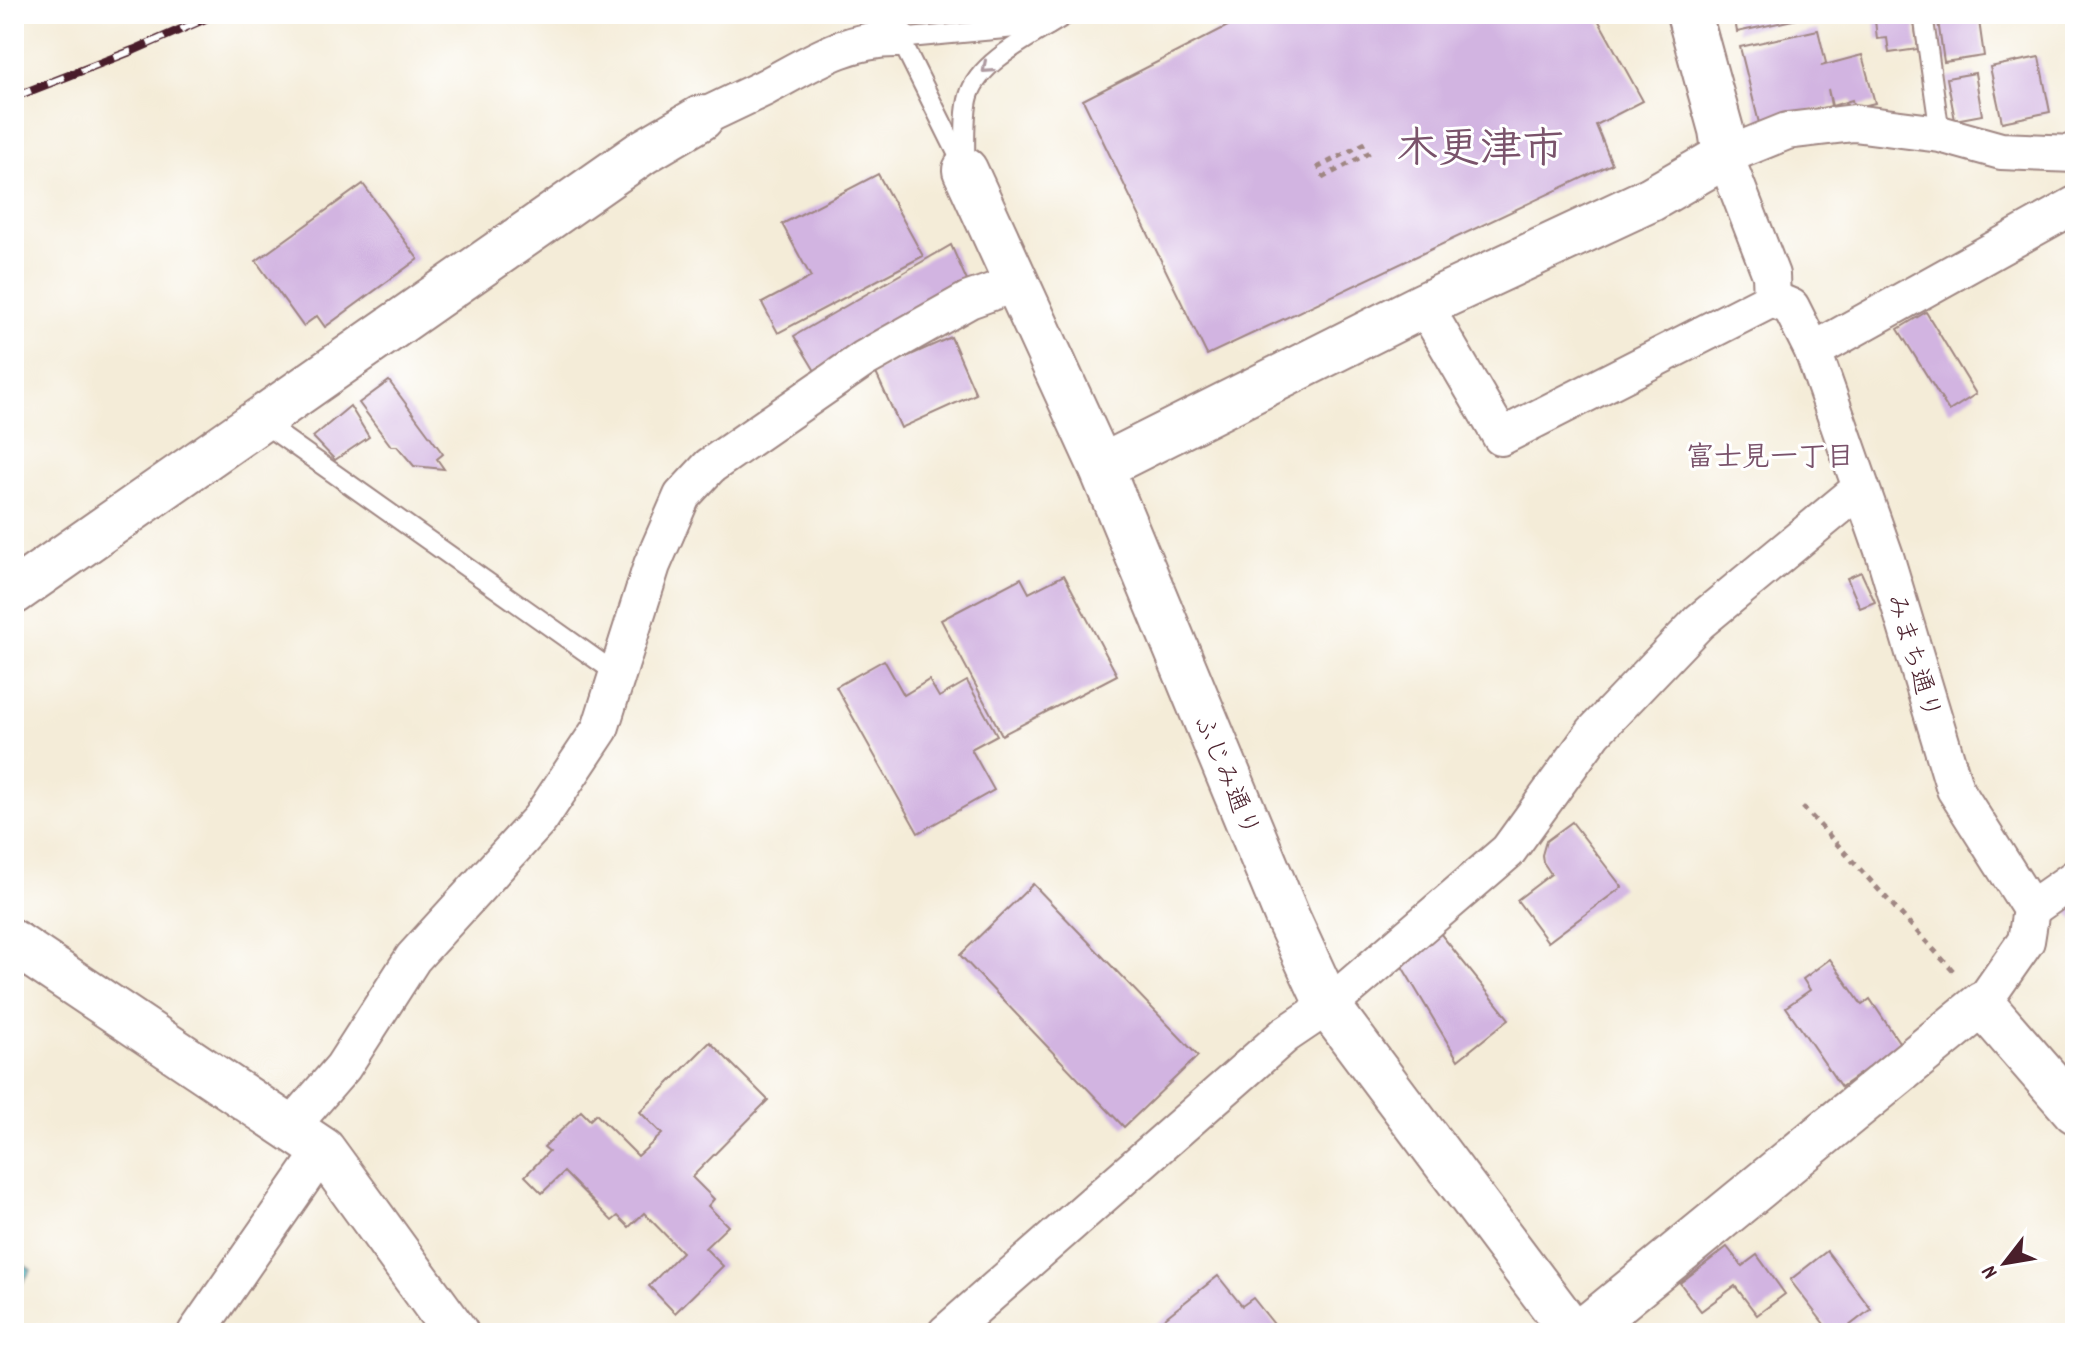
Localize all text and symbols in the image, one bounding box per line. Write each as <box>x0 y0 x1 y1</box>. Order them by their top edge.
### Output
one-way arrow <box>982 58 997 73</box>
district label: 木更津市 <box>1396 123 1564 183</box>
district label: 富士見一丁目 <box>1686 440 1854 480</box>
street label: みまち通り <box>1875 589 1948 725</box>
street label: ふじみ通り <box>1182 709 1267 843</box>
north arrow <box>1965 1223 2045 1303</box>
text: N <box>1975 1259 2007 1284</box>

